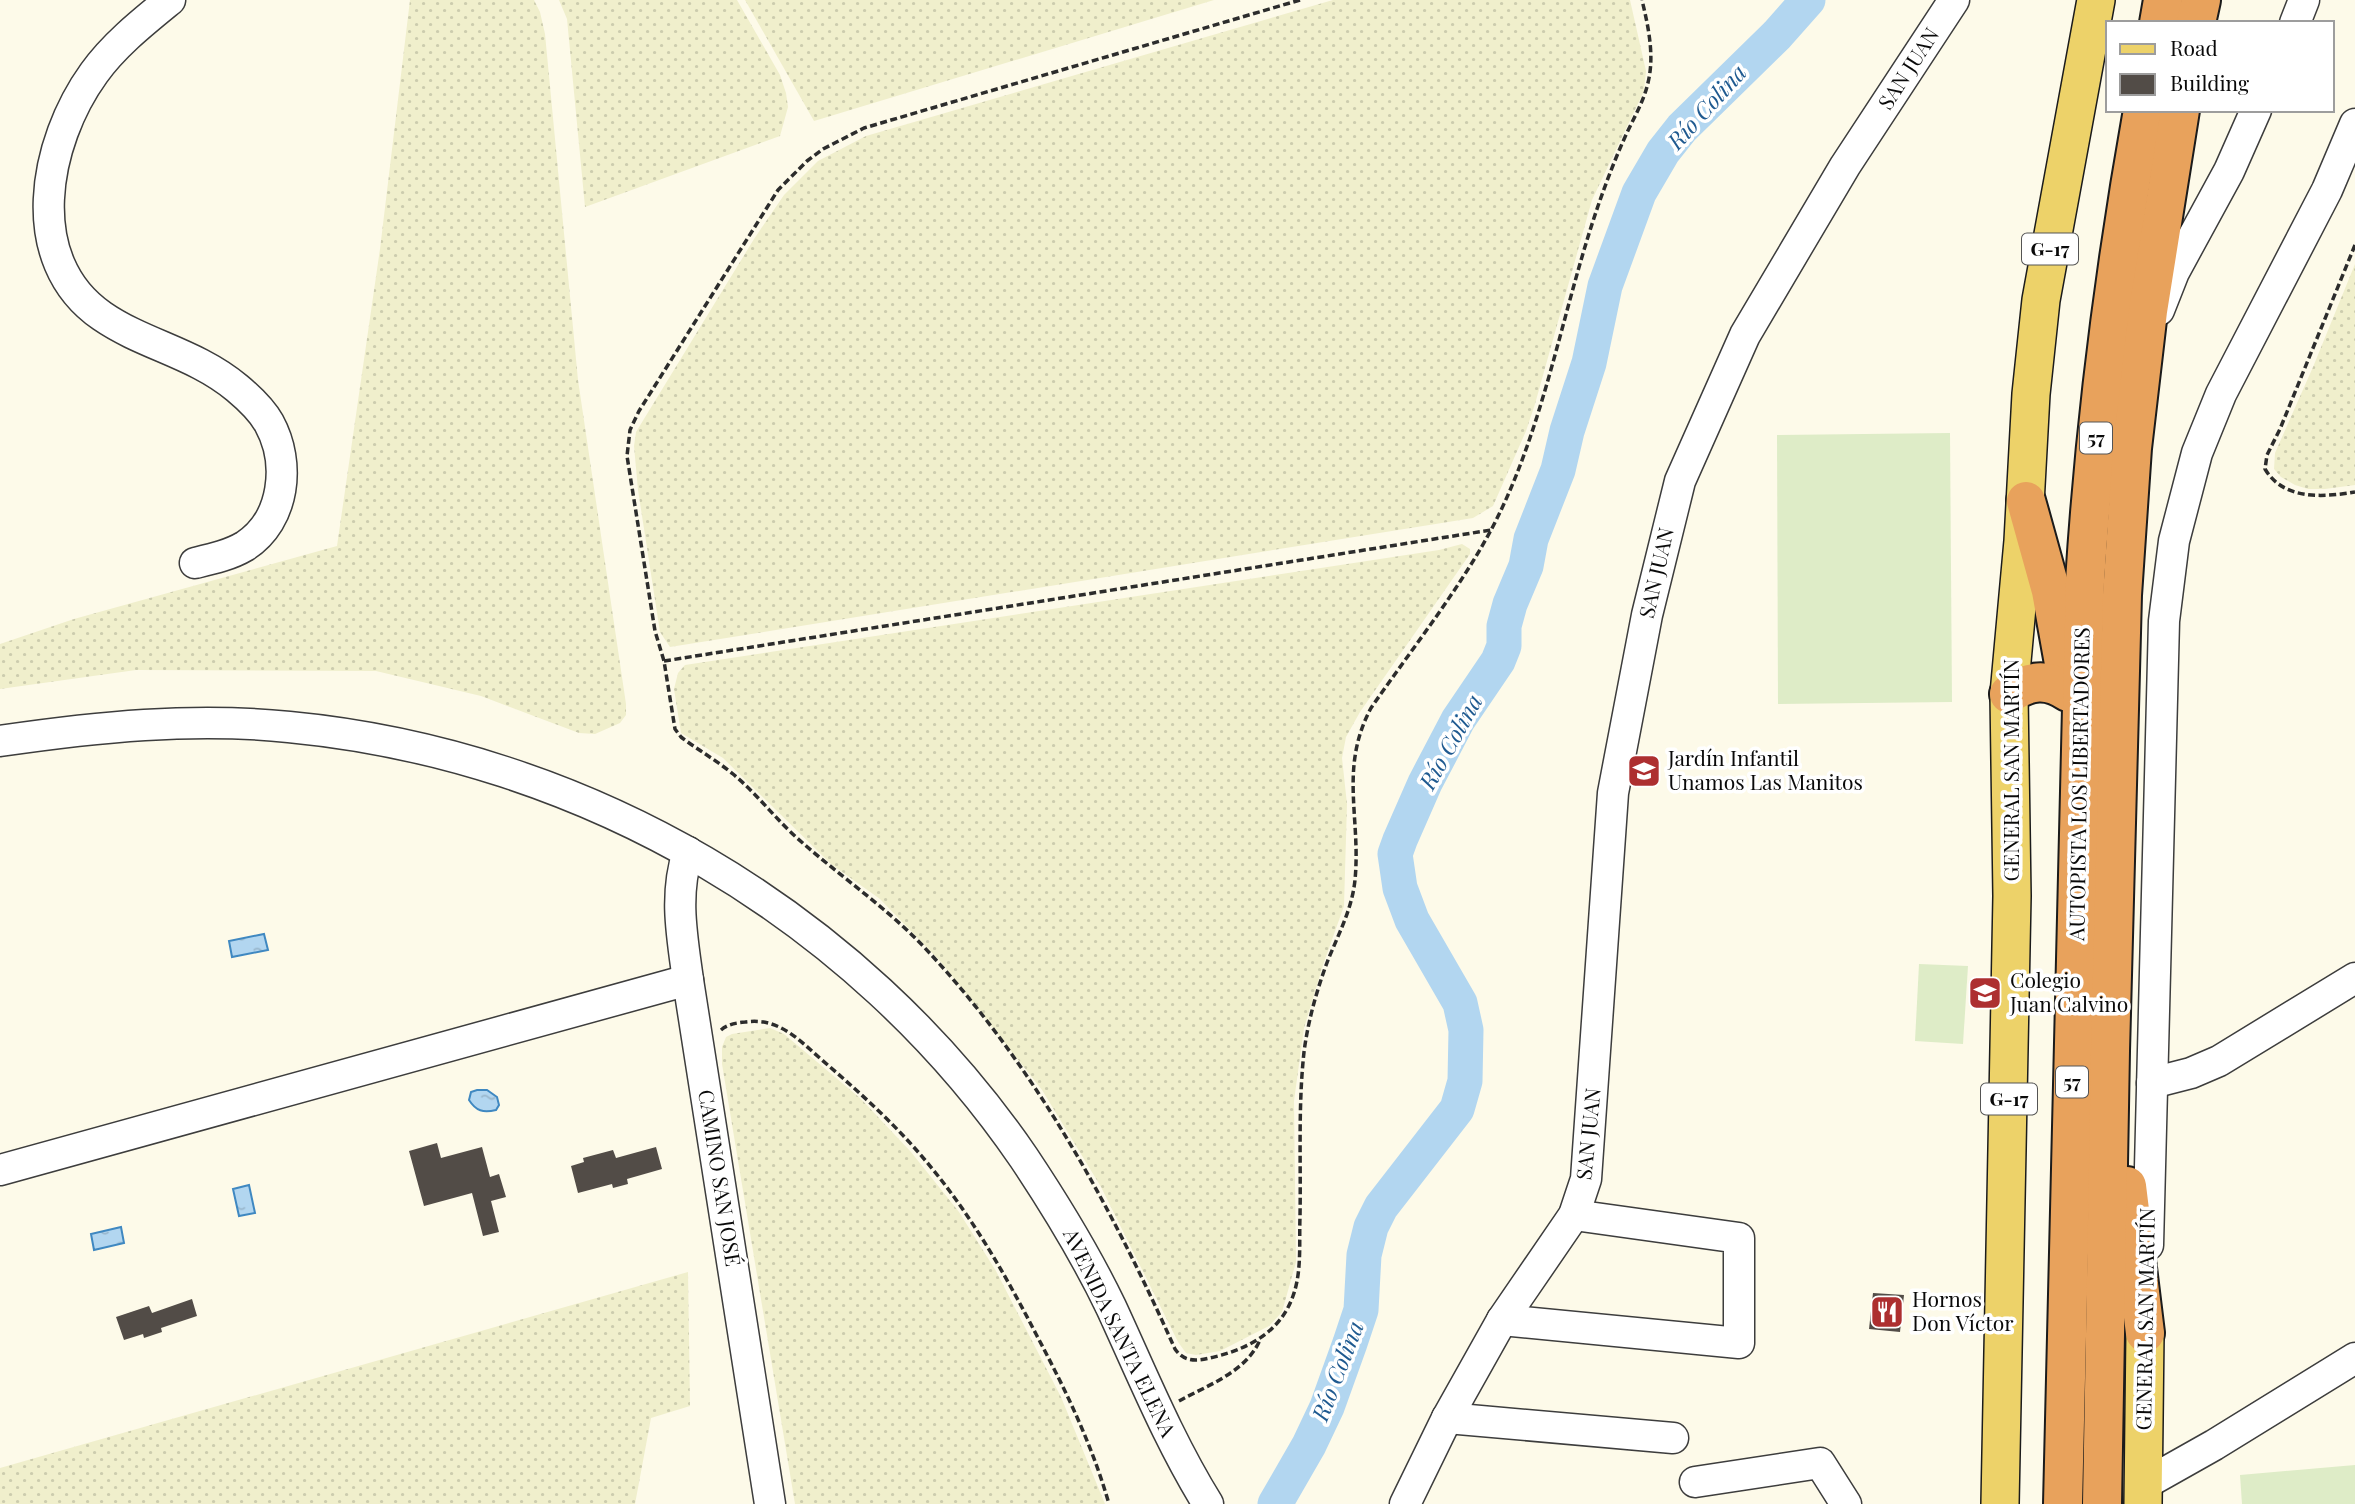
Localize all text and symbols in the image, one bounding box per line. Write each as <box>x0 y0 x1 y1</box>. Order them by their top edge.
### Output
street label: SAN JUAN <box>1870 21 1944 114</box>
legend <box>2106 21 2334 112</box>
text: Road <box>2170 33 2218 61</box>
water label: Río Colina <box>1659 57 1752 156</box>
text: Building <box>2170 68 2249 96</box>
road number: G-17 <box>2022 233 2078 264</box>
road number: 57 <box>2080 422 2112 453</box>
street label: SAN JUAN <box>1631 524 1679 621</box>
street label: AUTOPISTA LOS LIBERTADORES <box>2061 627 2095 942</box>
street label: GENERAL SAN MARTÍN <box>1996 658 2024 881</box>
water label: Río Colina <box>1410 688 1489 795</box>
place label: Jardín Infantil Unamos Las Manitos <box>1667 743 1863 795</box>
school or university icon: Jardín Infantil Unamos Las Manitos <box>1625 752 1663 790</box>
place label: Colegio Juan Calvino <box>2009 965 2128 1017</box>
school or university icon: Colegio Juan Calvino <box>1966 974 2004 1012</box>
road number: 57 <box>2056 1066 2088 1098</box>
road number: G-17 <box>1981 1084 2037 1114</box>
street label: SAN JUAN <box>1568 1086 1606 1181</box>
street label: CAMINO SAN JOSÉ <box>693 1087 749 1268</box>
street label: GENERAL SAN MARTÍN <box>2128 1207 2160 1431</box>
street label: AVENIDA SANTA ELENA <box>1058 1222 1184 1442</box>
place label: Hornos Don Víctor <box>1912 1284 2014 1336</box>
restaurant icon: Hornos Don Víctor <box>1868 1293 1906 1331</box>
water label: Río Colina <box>1303 1316 1370 1426</box>

